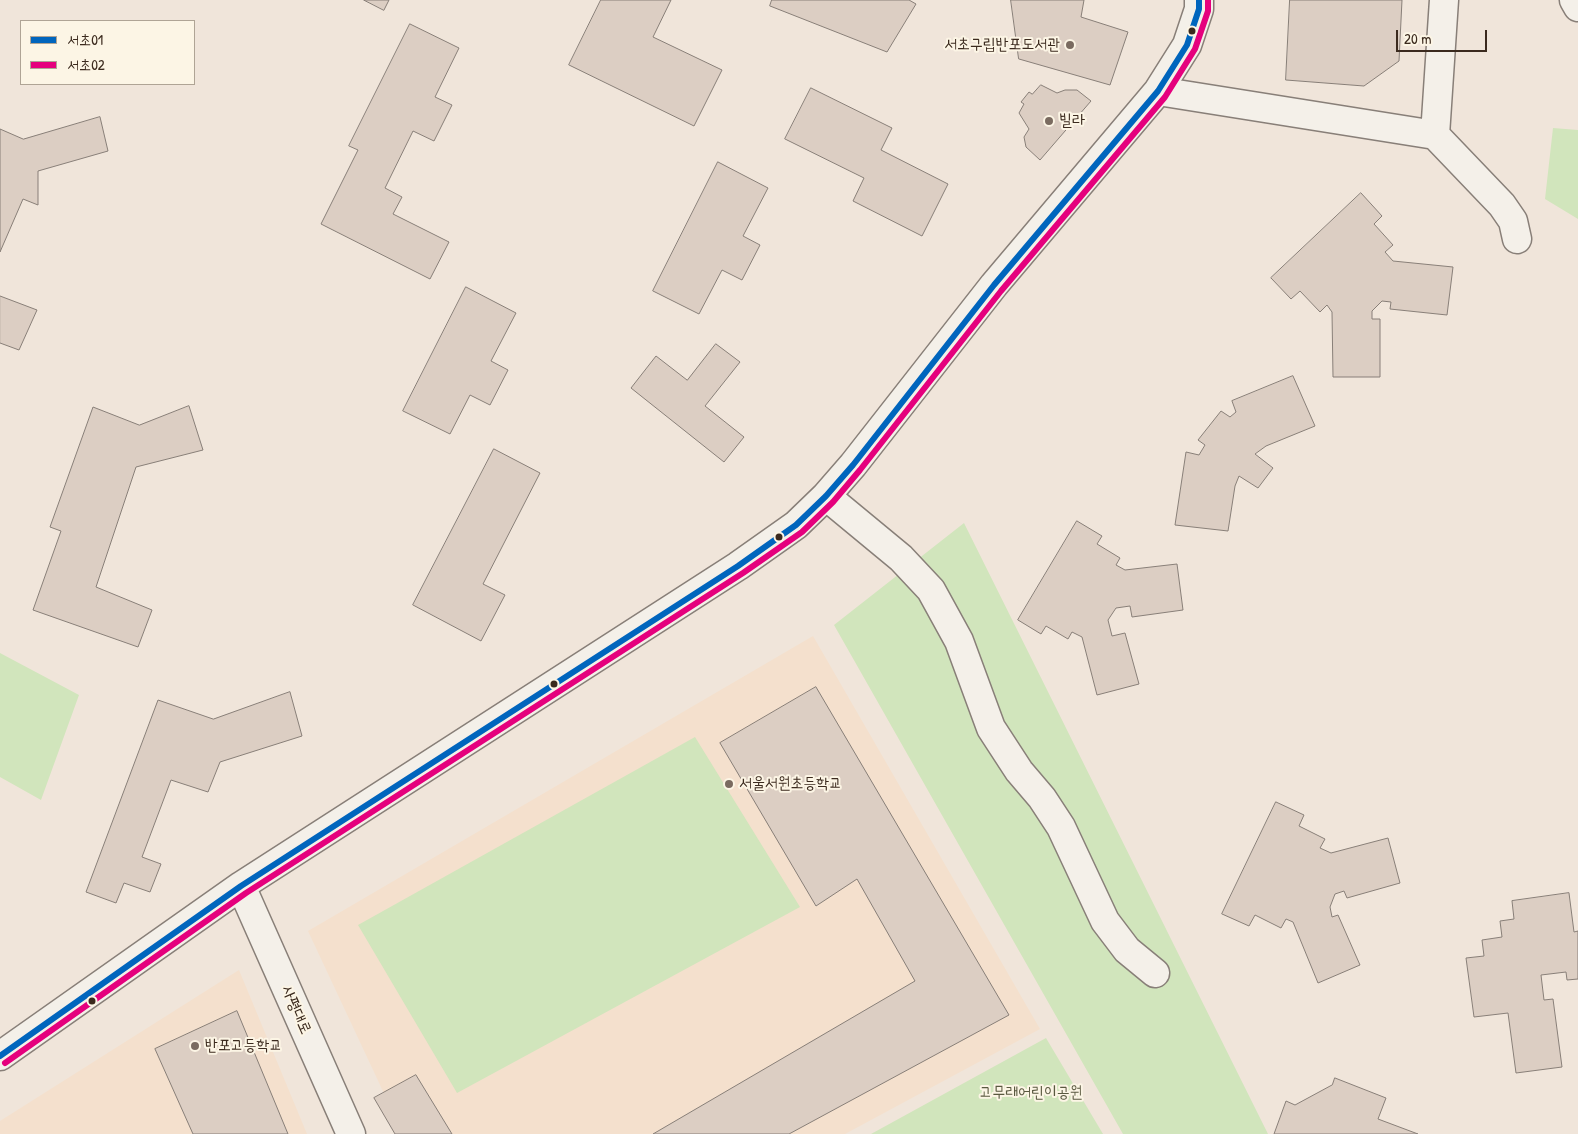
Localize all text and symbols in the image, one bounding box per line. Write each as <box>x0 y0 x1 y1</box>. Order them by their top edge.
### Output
legend <box>20 20 195 85</box>
scale bar <box>1398 20 1489 52</box>
unlabelled marker <box>1187 26 1197 36</box>
text: 20 m <box>1404 28 1431 49</box>
text: 서초01 <box>67 29 103 50</box>
place label: 서초구립반포도서관 <box>944 35 1060 55</box>
marker: 서초구립반포도서관 <box>1064 39 1076 51</box>
text: 서초02 <box>67 54 105 75</box>
place label: 빌라 <box>1059 111 1085 131</box>
marker: 빌라 <box>1043 115 1055 127</box>
unlabelled marker <box>774 532 784 542</box>
unlabelled marker <box>549 679 559 689</box>
place label: 서울서원초등학교 <box>739 774 842 794</box>
marker: 서울서원초등학교 <box>723 778 735 790</box>
street label: 사평대로 <box>277 983 315 1037</box>
unlabelled marker <box>87 996 97 1006</box>
place label: 반포고등학교 <box>205 1036 282 1056</box>
marker: 반포고등학교 <box>189 1040 201 1052</box>
park label: 고무래어린이공원 <box>979 1083 1082 1103</box>

